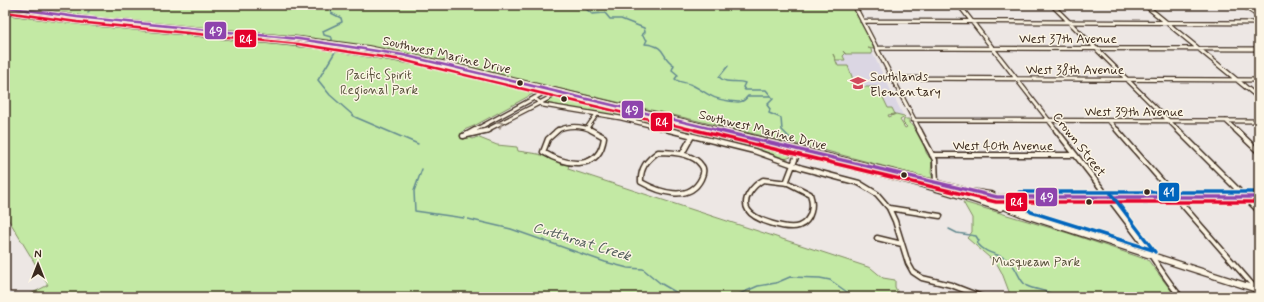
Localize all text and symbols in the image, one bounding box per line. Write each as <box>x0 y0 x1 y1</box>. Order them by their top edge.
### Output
line badge: 49 <box>204 21 227 40</box>
text: 49 <box>210 25 223 39</box>
line badge: R4 <box>234 29 257 48</box>
street label: West 37th Avenue <box>1019 31 1117 48</box>
street label: Southwest Marine Drive <box>381 32 513 79</box>
text: R4 <box>240 33 253 47</box>
street label: West 38th Avenue <box>1026 62 1124 79</box>
park label: Pacific Spirit Regional Park <box>340 67 419 101</box>
place label: Southlands Elementary <box>870 69 941 101</box>
school or university icon: Southlands Elementary <box>849 74 867 92</box>
unlabelled marker <box>515 78 525 88</box>
unlabelled marker <box>559 94 569 104</box>
line badge: 49 <box>621 100 644 119</box>
text: 49 <box>626 104 639 118</box>
street label: West 39th Avenue <box>1085 104 1183 121</box>
street label: Southwest Marine Drive <box>697 106 828 155</box>
street label: Crown Street <box>1048 109 1109 181</box>
line badge: R4 <box>650 112 673 132</box>
text: R4 <box>656 116 669 130</box>
one-way arrow <box>496 121 503 129</box>
street label: West 40th Avenue <box>953 138 1053 155</box>
unlabelled marker <box>899 170 909 180</box>
line badge: 41 <box>1158 182 1180 202</box>
text: 41 <box>1163 186 1175 200</box>
line badge: 49 <box>1035 187 1058 207</box>
unlabelled marker <box>1142 187 1152 197</box>
text: 49 <box>1041 191 1054 205</box>
line badge: R4 <box>1005 192 1028 212</box>
text: R4 <box>1011 196 1024 210</box>
unlabelled marker <box>1084 197 1094 207</box>
water label: Cutthroat Creek <box>531 219 634 266</box>
north arrow <box>18 244 58 284</box>
text: N <box>34 248 42 262</box>
park label: Musqueam Park <box>992 254 1081 271</box>

